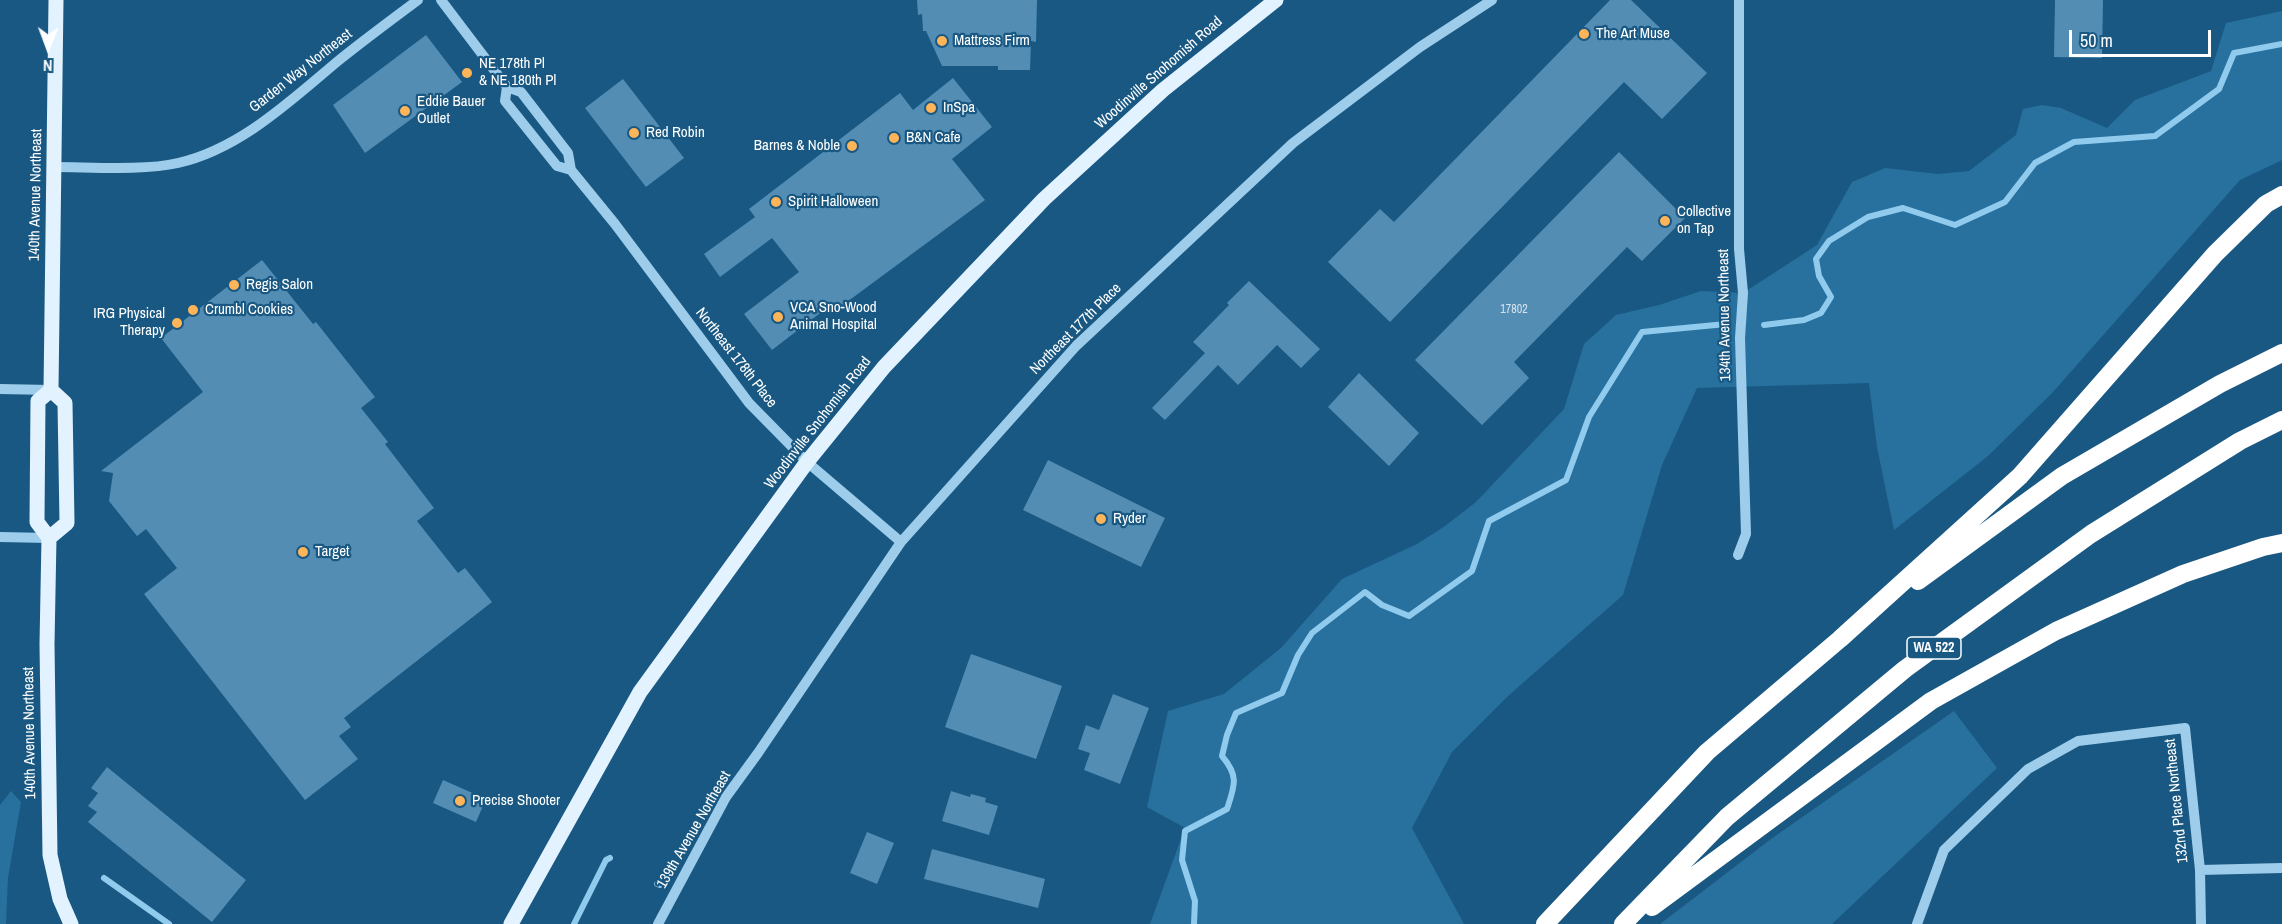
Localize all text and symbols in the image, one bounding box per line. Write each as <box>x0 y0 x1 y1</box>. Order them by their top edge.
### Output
street label: Woodinville Snohomish Road <box>1092 13 1226 133</box>
north arrow <box>18 18 78 78</box>
scale bar <box>2072 18 2214 56</box>
street label: Garden Way Northeast <box>246 25 356 117</box>
place label: The Art Muse <box>1596 25 1670 43</box>
marker: The Art Muse <box>1577 27 1591 41</box>
text: 50 m <box>2080 28 2113 53</box>
place label: Mattress Firm <box>954 32 1030 50</box>
marker: Mattress Firm <box>935 34 949 48</box>
text: N <box>43 55 53 77</box>
place label: NE 178th Pl & NE 180th Pl <box>479 55 556 90</box>
marker: NE 178th Pl & NE 180th Pl <box>460 66 474 80</box>
place label: Eddie Bauer Outlet <box>417 93 485 128</box>
place label: InSpa <box>943 99 975 117</box>
marker: InSpa <box>924 101 938 115</box>
marker: Eddie Bauer Outlet <box>398 104 412 118</box>
place label: Red Robin <box>646 124 705 142</box>
marker: Red Robin <box>627 126 641 140</box>
street label: 140th Avenue Northeast <box>26 129 46 261</box>
place label: B&N Cafe <box>906 129 961 147</box>
marker: B&N Cafe <box>887 131 901 145</box>
place label: Barnes & Noble <box>754 137 840 155</box>
marker: Barnes & Noble <box>845 139 859 153</box>
place label: Spirit Halloween <box>788 193 878 211</box>
marker: Spirit Halloween <box>769 195 783 209</box>
place label: Collective on Tap <box>1677 203 1731 238</box>
marker: Collective on Tap <box>1658 214 1672 228</box>
street label: 134th Avenue Northeast <box>1715 249 1735 381</box>
place label: Regis Salon <box>246 276 313 294</box>
marker: Regis Salon <box>227 278 241 292</box>
street label: Northeast 177th Place <box>1027 280 1125 378</box>
place label: VCA Sno-Wood Animal Hospital <box>790 299 877 334</box>
place label: Crumbl Cookies <box>205 301 293 319</box>
marker: Crumbl Cookies <box>186 303 200 317</box>
house number: 17802 <box>1500 303 1528 317</box>
place label: IRG Physical Therapy <box>93 305 165 340</box>
street label: Northeast 178th Place <box>691 305 781 411</box>
marker: VCA Sno-Wood Animal Hospital <box>771 310 785 324</box>
marker: IRG Physical Therapy <box>170 316 184 330</box>
street label: Woodinville Snohomish Road <box>761 353 875 493</box>
place label: Ryder <box>1113 510 1146 528</box>
marker: Ryder <box>1094 512 1108 526</box>
place label: Target <box>315 543 349 561</box>
marker: Target <box>296 545 310 559</box>
road number: WA 522 <box>1907 637 1961 659</box>
street label: 140th Avenue Northeast <box>20 667 40 799</box>
street label: 132nd Place Northeast <box>2162 738 2192 864</box>
street label: 139th Avenue Northeast <box>653 768 735 892</box>
place label: Precise Shooter <box>472 792 560 810</box>
marker: Precise Shooter <box>453 794 467 808</box>

